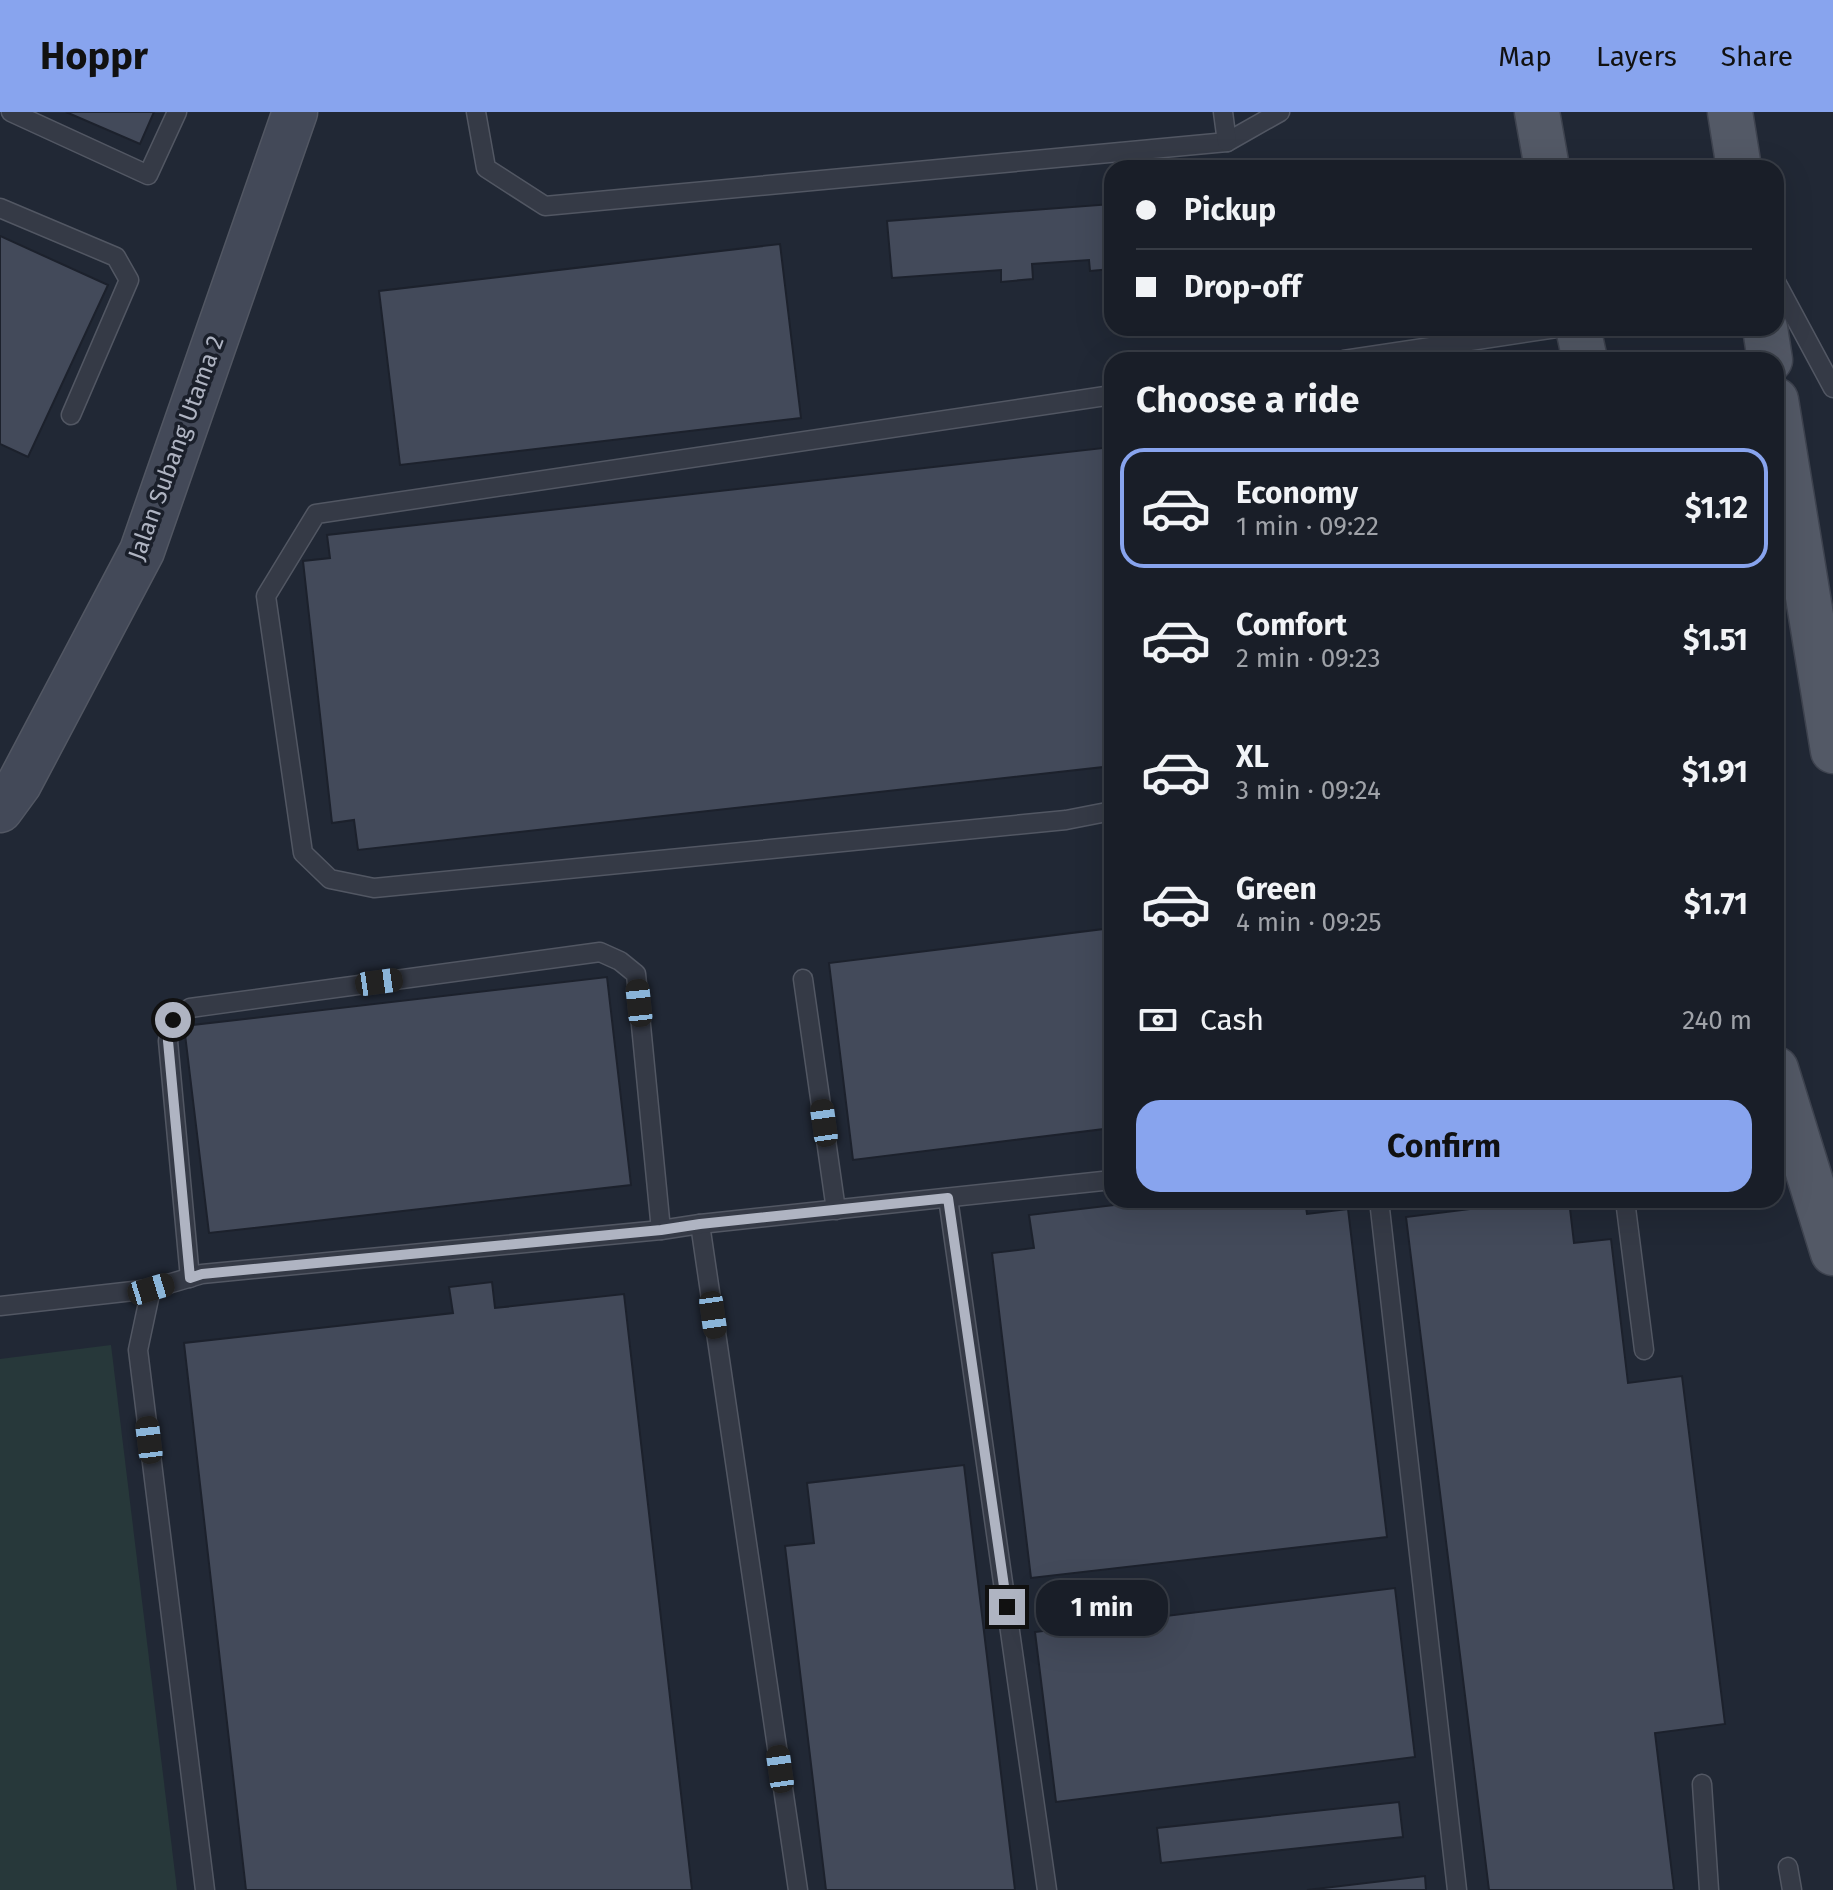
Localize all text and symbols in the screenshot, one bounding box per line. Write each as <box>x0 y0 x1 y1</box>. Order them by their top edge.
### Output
text: Hoppr <box>40 33 148 79</box>
text: Map <box>1498 40 1552 73</box>
text: Layers <box>1596 40 1677 73</box>
text: Share <box>1721 40 1793 73</box>
text: Pickup <box>1184 192 1276 228</box>
text: Drop-off <box>1184 269 1301 305</box>
street label: Jalan Subang Utama 2 <box>122 332 230 564</box>
text: Choose a ride <box>1136 378 1359 422</box>
icon: car <box>1140 472 1212 544</box>
text: Economy <box>1236 475 1358 511</box>
text: $1.12 <box>1685 490 1748 526</box>
text: 1 min · 09:22 <box>1236 511 1379 542</box>
icon: car <box>1140 604 1212 676</box>
text: Comfort <box>1236 607 1347 643</box>
text: $1.51 <box>1683 622 1748 658</box>
text: 2 min · 09:23 <box>1236 643 1380 674</box>
icon: car <box>1140 736 1212 808</box>
text: XL <box>1236 739 1269 775</box>
text: $1.91 <box>1682 754 1748 790</box>
text: 3 min · 09:24 <box>1236 775 1381 806</box>
icon: car <box>1140 868 1212 940</box>
text: Green <box>1236 871 1317 907</box>
text: $1.71 <box>1684 886 1748 922</box>
text: 4 min · 09:25 <box>1236 907 1382 938</box>
car <box>354 967 404 997</box>
car <box>625 978 653 1028</box>
icon: cash <box>1136 998 1180 1042</box>
route start <box>155 1002 191 1038</box>
text: Cash <box>1200 1002 1264 1038</box>
text: 240 m <box>1682 1005 1752 1036</box>
car <box>809 1098 839 1148</box>
button: Confirm <box>1136 1100 1752 1192</box>
car <box>125 1271 177 1307</box>
car <box>698 1290 728 1340</box>
car <box>134 1415 164 1465</box>
callout: 1 min <box>1035 1579 1167 1635</box>
route end <box>989 1589 1025 1625</box>
text: 1 min <box>1071 1592 1133 1623</box>
car <box>765 1744 795 1794</box>

